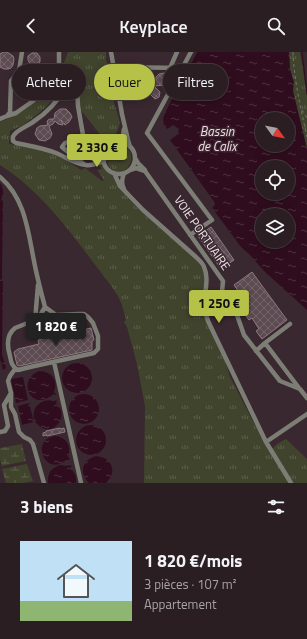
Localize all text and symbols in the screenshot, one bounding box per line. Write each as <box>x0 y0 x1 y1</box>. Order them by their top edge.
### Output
text: Keyplace <box>119 13 188 40</box>
icon: back <box>20 15 42 37</box>
icon: search <box>265 15 287 37</box>
chip: Acheter <box>12 64 86 100</box>
chip: Louer <box>94 64 155 100</box>
chip: Filtres <box>163 64 228 100</box>
north arrow <box>255 112 295 152</box>
map controls <box>255 112 295 248</box>
water label: Bassin de Calix <box>197 121 238 156</box>
pin: 2 330 € <box>60 134 134 168</box>
text: 2 330 € <box>76 137 118 157</box>
button: locate <box>255 160 295 200</box>
street label: VOIE PORTUAIRE <box>170 191 235 274</box>
button: layers <box>255 208 295 248</box>
pin: 1 250 € <box>182 290 256 324</box>
text: 1 250 € <box>198 293 240 313</box>
pin: 1 820 € <box>19 313 93 347</box>
text: 1 820 € <box>35 316 77 336</box>
text: 3 biens <box>20 494 73 520</box>
icon: filters <box>265 496 287 518</box>
text: 1 820 €/mois <box>144 548 242 574</box>
icon: home <box>52 557 100 605</box>
text: 3 pièces · 107 m² <box>144 574 236 594</box>
text: Appartement <box>144 594 217 614</box>

